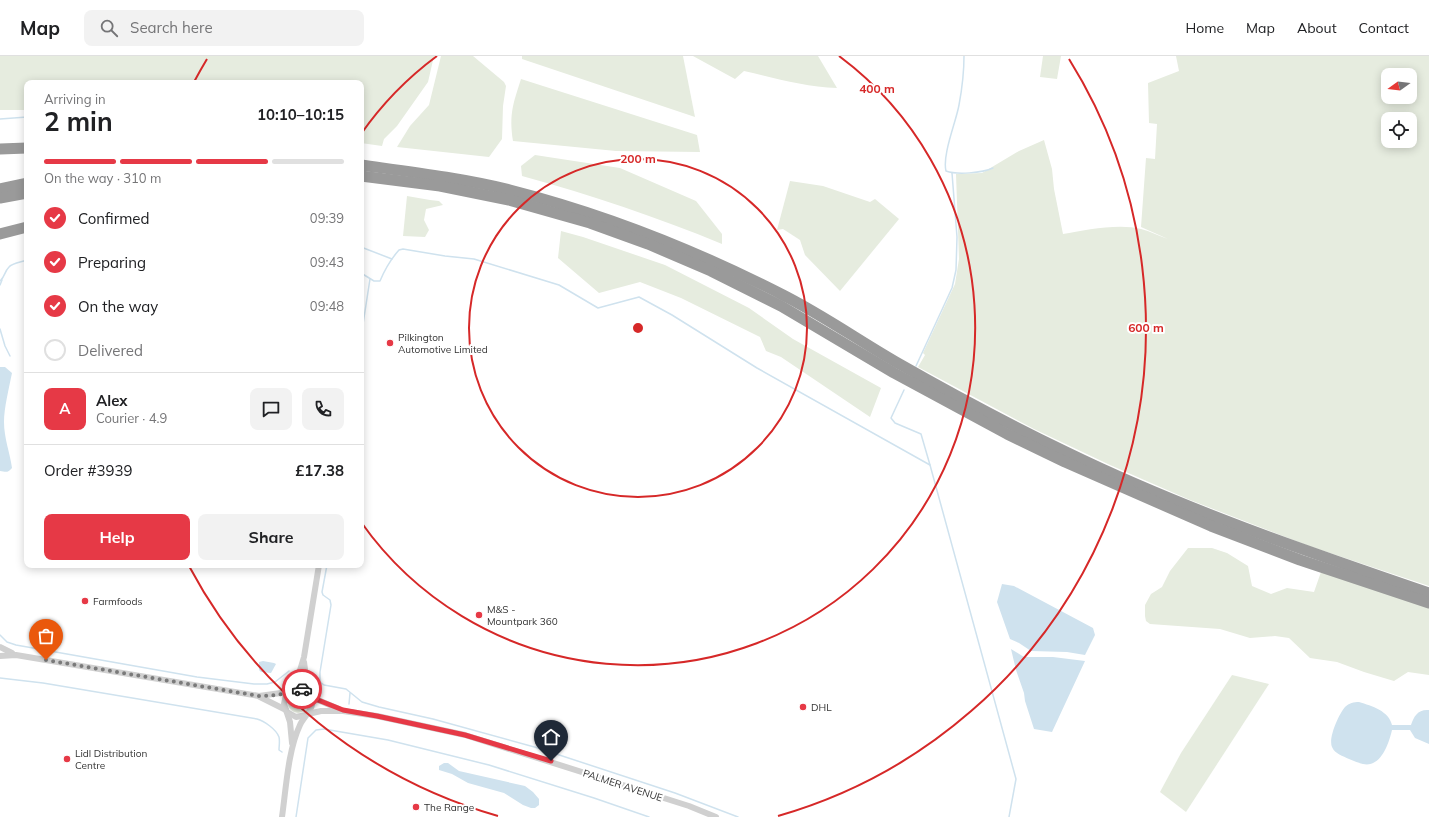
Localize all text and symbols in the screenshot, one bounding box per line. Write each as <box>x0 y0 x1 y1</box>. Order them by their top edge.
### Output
search box <box>84 10 364 46</box>
text: Map <box>20 16 60 40</box>
icon: search <box>98 17 120 39</box>
text: Search here <box>130 18 213 37</box>
text: Home <box>1185 19 1224 37</box>
text: Map <box>1246 19 1275 37</box>
text: About <box>1297 19 1337 37</box>
text: Contact <box>1359 19 1409 37</box>
north arrow <box>1381 68 1417 104</box>
map controls <box>1381 68 1417 148</box>
text: 400 m <box>859 81 895 96</box>
text: Arriving in <box>44 91 106 107</box>
text: 2 min <box>44 105 113 138</box>
text: 10:10–10:15 <box>257 105 344 124</box>
button: locate <box>1381 112 1417 148</box>
text: 200 m <box>620 151 656 166</box>
text: On the way · 310 m <box>44 170 161 186</box>
icon: check <box>44 207 66 229</box>
text: Confirmed <box>78 209 149 228</box>
text: 09:39 <box>310 210 344 226</box>
icon: check <box>44 251 66 273</box>
text: Preparing <box>78 253 146 272</box>
text: 09:43 <box>310 254 344 270</box>
icon: check <box>44 295 66 317</box>
text: On the way <box>78 297 158 316</box>
text: 09:48 <box>310 298 344 314</box>
text: 600 m <box>1128 320 1164 335</box>
centre of rings <box>631 321 645 335</box>
place label: Pilkington Automotive Limited <box>398 331 488 356</box>
marker: Pilkington Automotive Limited <box>385 338 395 348</box>
text: Delivered <box>78 341 143 360</box>
button: chat <box>250 388 292 430</box>
button: phone <box>302 388 344 430</box>
text: Alex <box>96 391 128 410</box>
text: A <box>59 399 71 418</box>
text: Courier · 4.9 <box>96 410 167 426</box>
text: Order #3939 <box>44 461 132 480</box>
text: £17.38 <box>295 461 344 480</box>
button: Help <box>44 514 190 560</box>
button: Share <box>198 514 344 560</box>
place label: Farmfoods <box>93 595 142 608</box>
marker: Farmfoods <box>80 596 90 606</box>
place label: M&S - Mountpark 360 <box>487 603 558 628</box>
marker: M&S - Mountpark 360 <box>474 610 484 620</box>
pin <box>29 619 63 660</box>
icon: bag <box>35 625 57 647</box>
courier <box>282 669 322 709</box>
icon: car <box>291 678 313 700</box>
place label: DHL <box>811 701 832 714</box>
marker: DHL <box>798 702 808 712</box>
pin <box>534 720 568 761</box>
icon: home <box>540 726 562 748</box>
place label: Lidl Distribution Centre <box>75 747 147 772</box>
marker: Lidl Distribution Centre <box>62 754 72 764</box>
street label: PALMER AVENUE <box>581 766 664 805</box>
place label: The Range <box>424 801 474 814</box>
marker: The Range <box>411 802 421 812</box>

